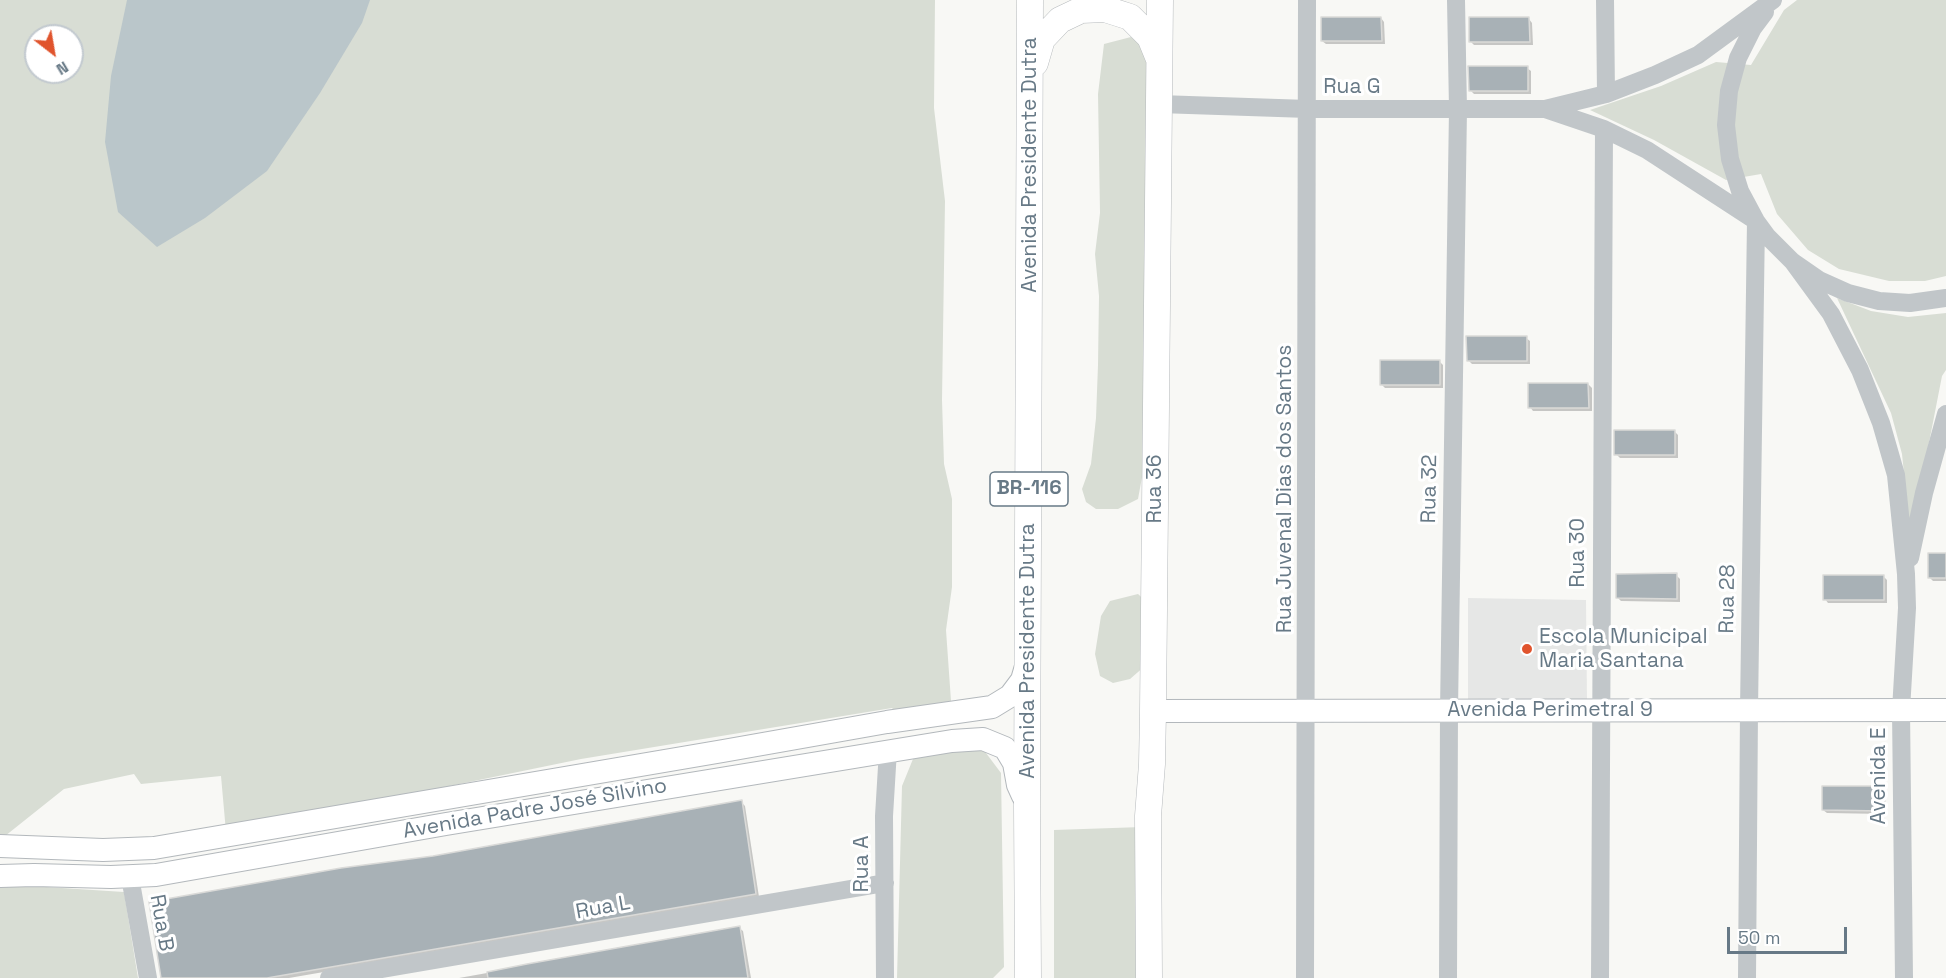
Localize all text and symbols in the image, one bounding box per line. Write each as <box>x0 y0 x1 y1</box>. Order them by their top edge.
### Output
north arrow <box>24 24 84 84</box>
street label: Avenida Presidente Dutra <box>1017 37 1043 293</box>
text: N <box>52 56 73 80</box>
street label: Rua G <box>1323 74 1381 100</box>
street label: Rua Juvenal Dias dos Santos <box>1272 345 1298 633</box>
street label: Rua 36 <box>1142 454 1168 524</box>
street label: Rua 32 <box>1417 454 1443 524</box>
road number: BR-116 <box>990 472 1068 506</box>
street label: Rua 30 <box>1565 518 1591 588</box>
street label: Avenida Presidente Dutra <box>1015 523 1041 779</box>
street label: Rua 28 <box>1715 564 1741 634</box>
place label: Escola Municipal Maria Santana <box>1539 624 1708 674</box>
marker: Escola Municipal Maria Santana <box>1520 642 1534 656</box>
street label: Avenida Perimetral 9 <box>1447 697 1653 723</box>
street label: Avenida E <box>1866 727 1892 825</box>
street label: Avenida Padre José Silvino <box>401 773 669 845</box>
street label: Rua A <box>849 836 875 892</box>
street label: Rua L <box>574 891 632 925</box>
street label: Rua B <box>144 893 178 953</box>
scale bar <box>1730 915 1850 953</box>
text: 50 m <box>1738 926 1780 949</box>

